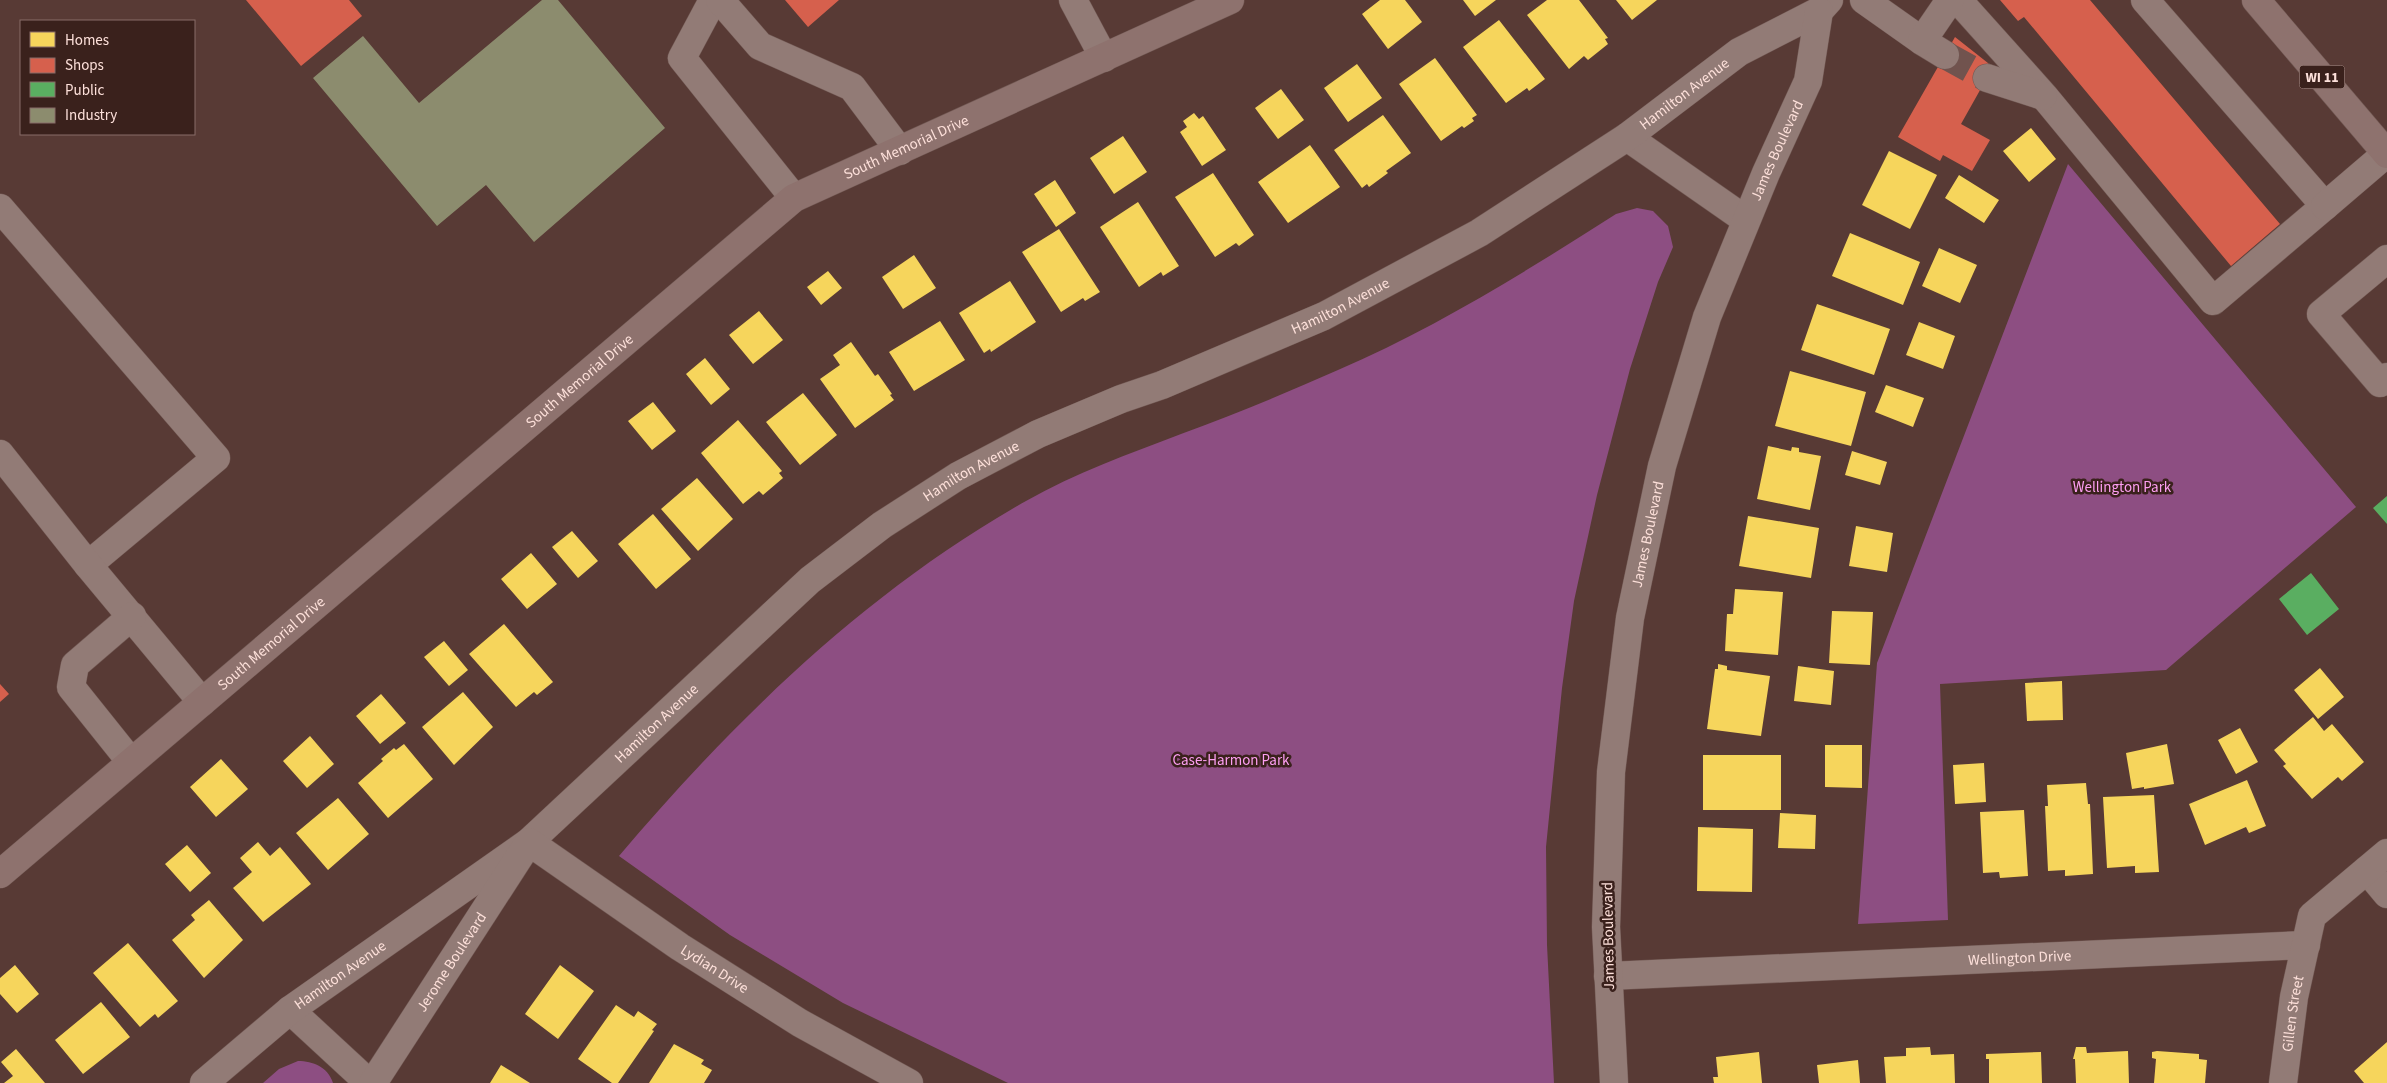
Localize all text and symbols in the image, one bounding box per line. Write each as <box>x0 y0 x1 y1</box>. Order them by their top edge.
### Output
legend <box>20 20 195 135</box>
text: Homes <box>65 30 109 51</box>
street label: Hamilton Avenue <box>1635 53 1734 135</box>
text: Shops <box>65 55 104 76</box>
road number: WI 11 <box>2300 66 2344 88</box>
text: Public <box>65 80 104 101</box>
street label: James Boulevard <box>1746 97 1809 204</box>
text: Industry <box>65 105 117 126</box>
street label: South Memorial Drive <box>840 110 972 185</box>
street label: Hamilton Avenue <box>1288 273 1393 340</box>
street label: South Memorial Drive <box>521 329 638 433</box>
street label: Hamilton Avenue <box>919 436 1023 507</box>
park label: Wellington Park <box>2073 477 2172 498</box>
street label: James Boulevard <box>1627 479 1670 589</box>
street label: South Memorial Drive <box>213 592 330 695</box>
street label: Hamilton Avenue <box>610 679 703 768</box>
park label: Case-Harmon Park <box>1172 750 1290 771</box>
street label: James Boulevard <box>1597 882 1620 990</box>
street label: Jerome Boulevard <box>412 908 492 1016</box>
street label: Hamilton Avenue <box>290 936 391 1015</box>
street label: Lydian Drive <box>676 940 753 999</box>
street label: Wellington Drive <box>1968 945 2072 971</box>
street label: Gillen Street <box>2277 974 2309 1053</box>

